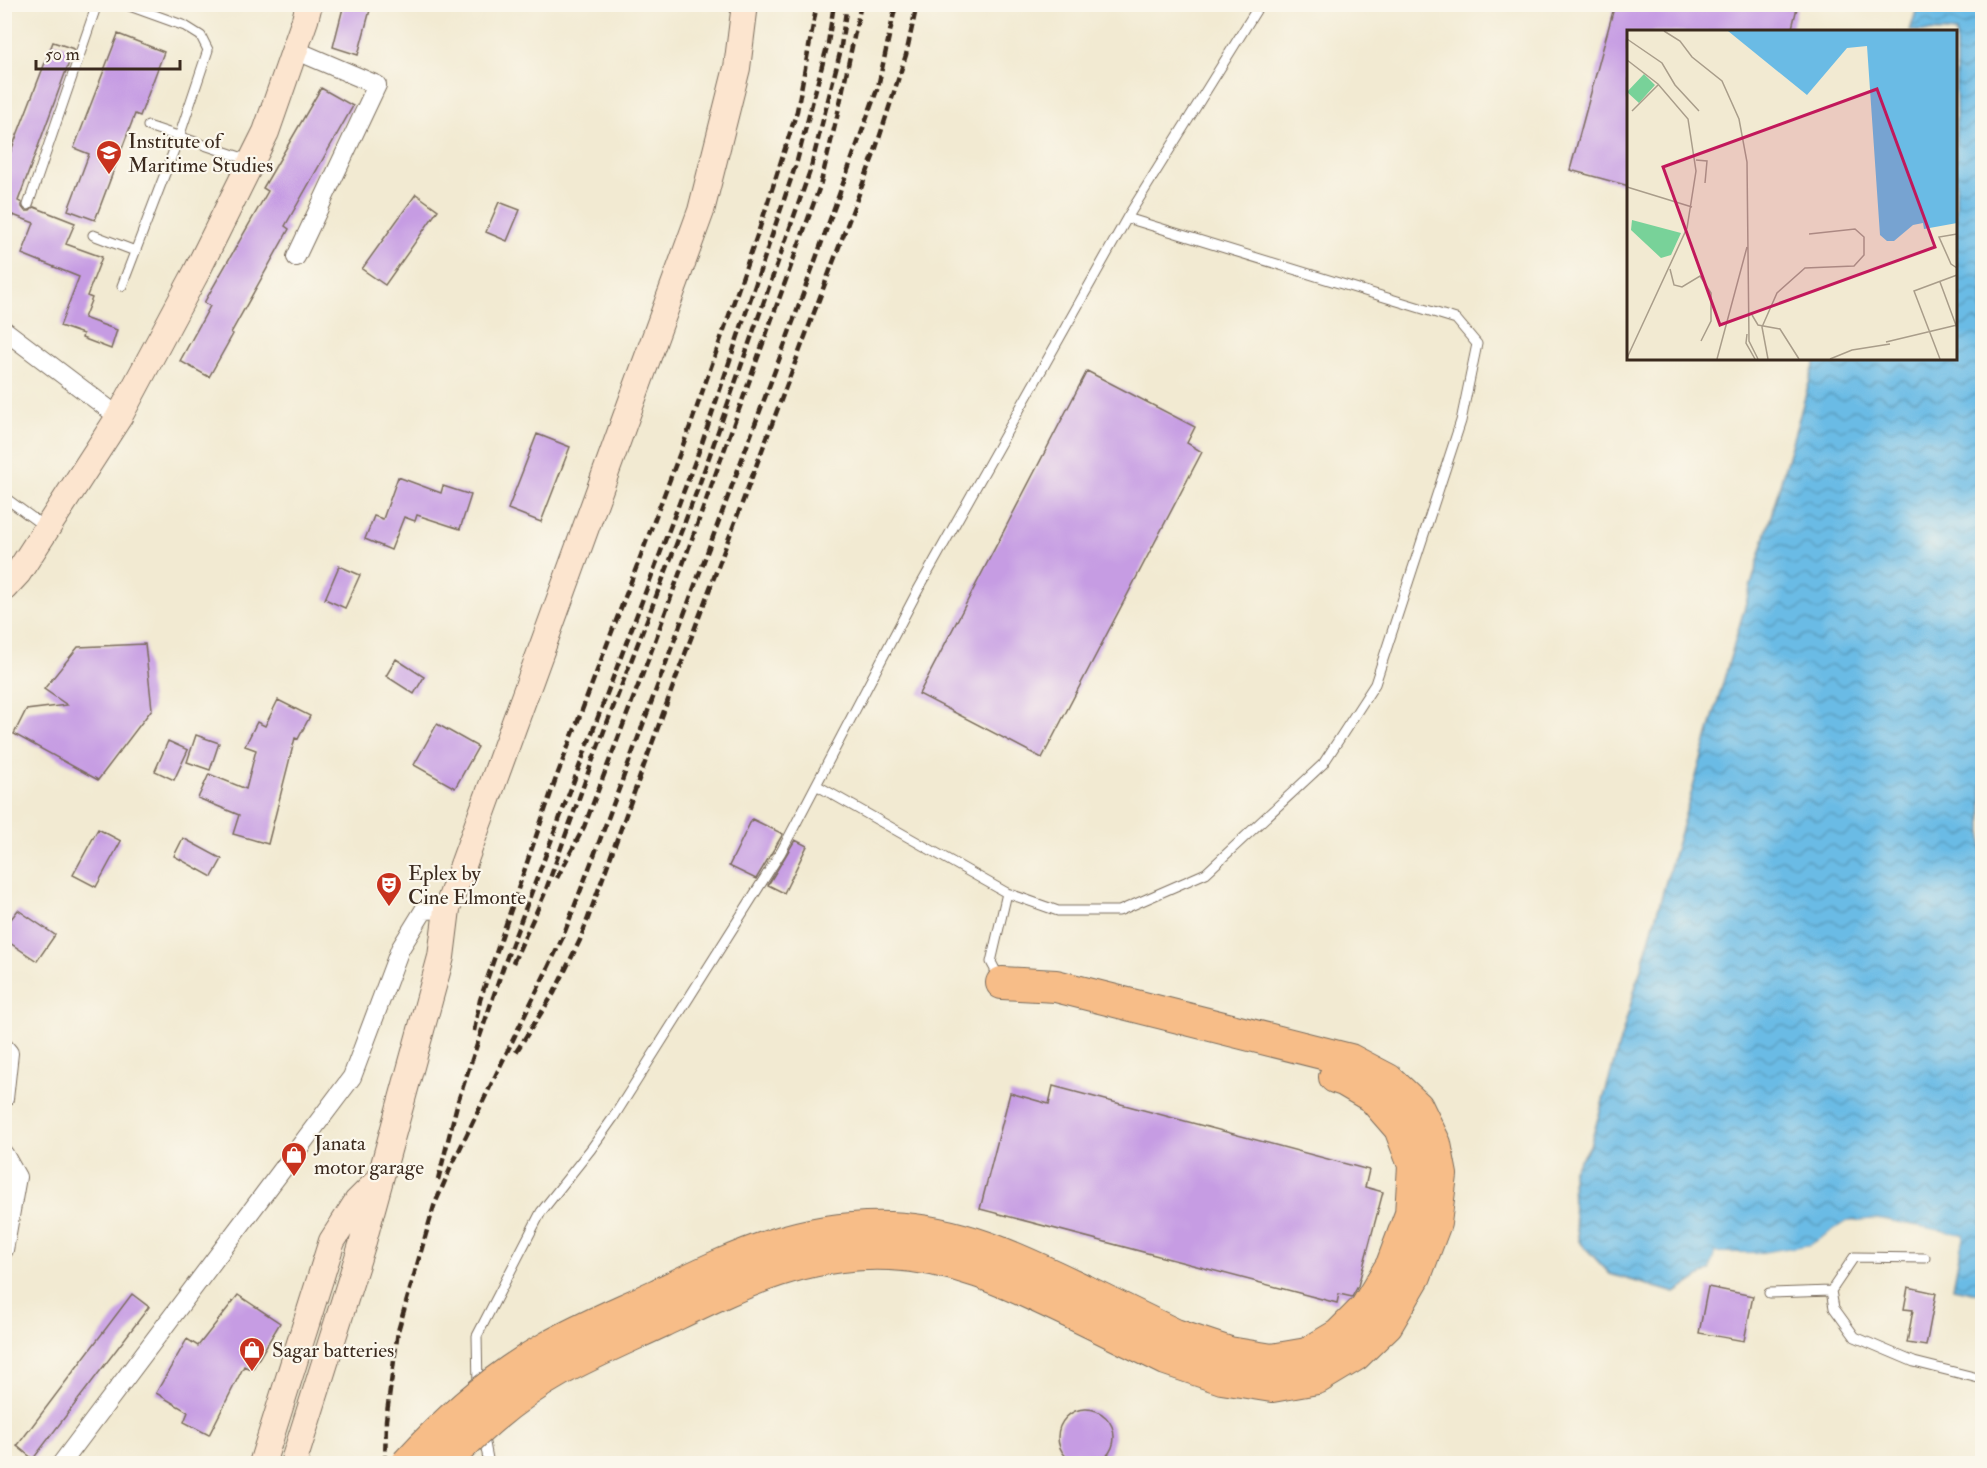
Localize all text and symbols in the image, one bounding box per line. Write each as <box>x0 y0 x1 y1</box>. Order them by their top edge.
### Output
inset map <box>1627 30 1957 360</box>
scale bar <box>36 33 180 71</box>
text: 50 m <box>45 43 80 66</box>
place label: Institute of Maritime Studies <box>128 128 273 179</box>
school or university icon: Institute of Maritime Studies <box>94 138 124 176</box>
place label: Eplex by Cine Elmonte <box>408 860 526 911</box>
theatre icon: Eplex by Cine Elmonte <box>374 870 404 908</box>
place label: Janata motor garage <box>313 1130 424 1181</box>
shop icon: Janata motor garage <box>279 1140 309 1178</box>
shop icon: Sagar batteries <box>237 1335 267 1373</box>
place label: Sagar batteries <box>272 1337 394 1364</box>

